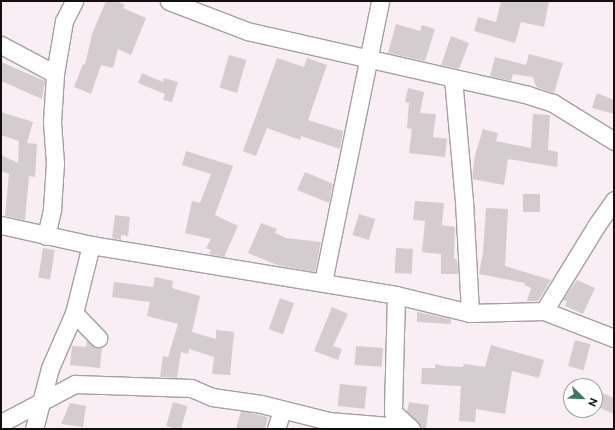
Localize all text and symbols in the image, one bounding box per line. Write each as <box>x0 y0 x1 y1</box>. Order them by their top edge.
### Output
north arrow <box>563 378 603 418</box>
text: N <box>586 396 600 408</box>

